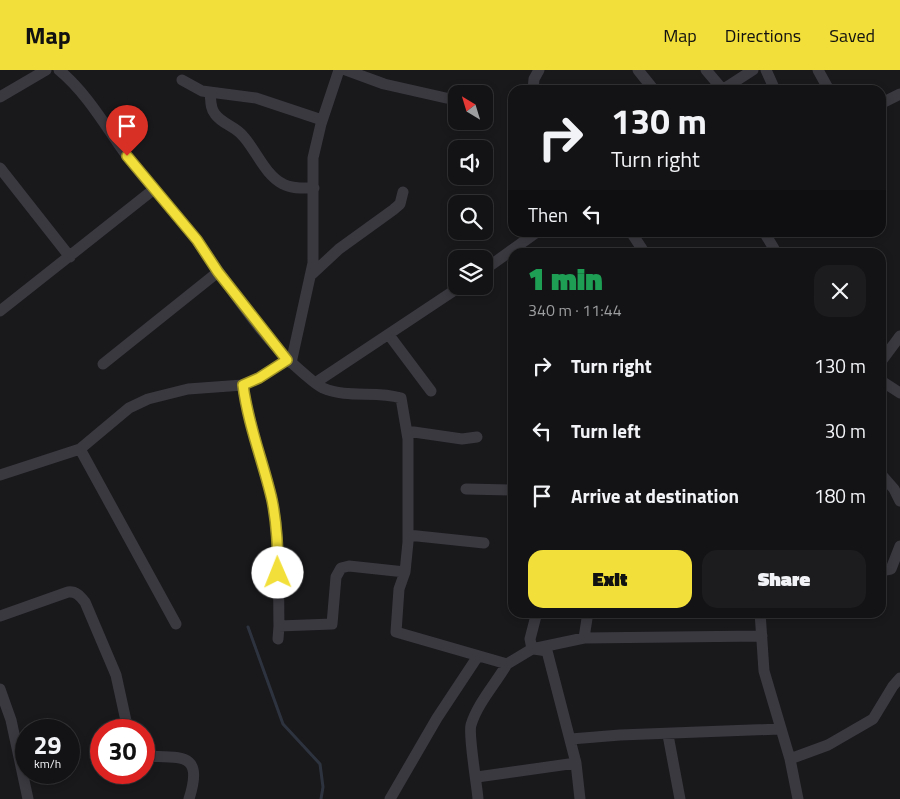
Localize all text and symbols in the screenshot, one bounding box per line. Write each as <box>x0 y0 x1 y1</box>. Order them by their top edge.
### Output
text: Map <box>25 17 71 53</box>
text: Map <box>663 22 697 49</box>
text: Directions <box>725 22 801 49</box>
text: Saved <box>829 22 875 49</box>
north arrow <box>448 85 492 130</box>
map controls <box>448 85 493 295</box>
text: 130 m <box>611 94 707 148</box>
pin <box>106 105 148 156</box>
icon: right <box>528 105 593 170</box>
icon: arrive <box>113 112 141 140</box>
button: sound <box>448 140 493 185</box>
text: Turn right <box>611 142 700 176</box>
button: search <box>448 195 493 240</box>
text: Then <box>528 200 568 229</box>
icon: left <box>578 200 606 228</box>
button: layers <box>448 250 493 295</box>
text: 1 min <box>528 256 603 302</box>
button: close <box>814 265 866 317</box>
text: 340 m · 11:44 <box>528 298 622 322</box>
text: Turn right <box>571 351 652 380</box>
text: 130 m <box>814 351 866 380</box>
icon: right <box>528 352 556 380</box>
text: Turn left <box>571 416 641 445</box>
text: 30 m <box>825 416 866 445</box>
icon: left <box>528 417 556 445</box>
text: Arrive at destination <box>571 481 739 510</box>
text: 180 m <box>814 481 866 510</box>
icon: arrive <box>528 482 556 510</box>
position arrow <box>251 546 303 598</box>
button: Exit <box>528 550 692 608</box>
button: Share <box>702 550 866 608</box>
speed limit sign: 30 <box>90 719 155 784</box>
text: 29 <box>33 726 62 764</box>
text: km/h <box>34 754 61 773</box>

